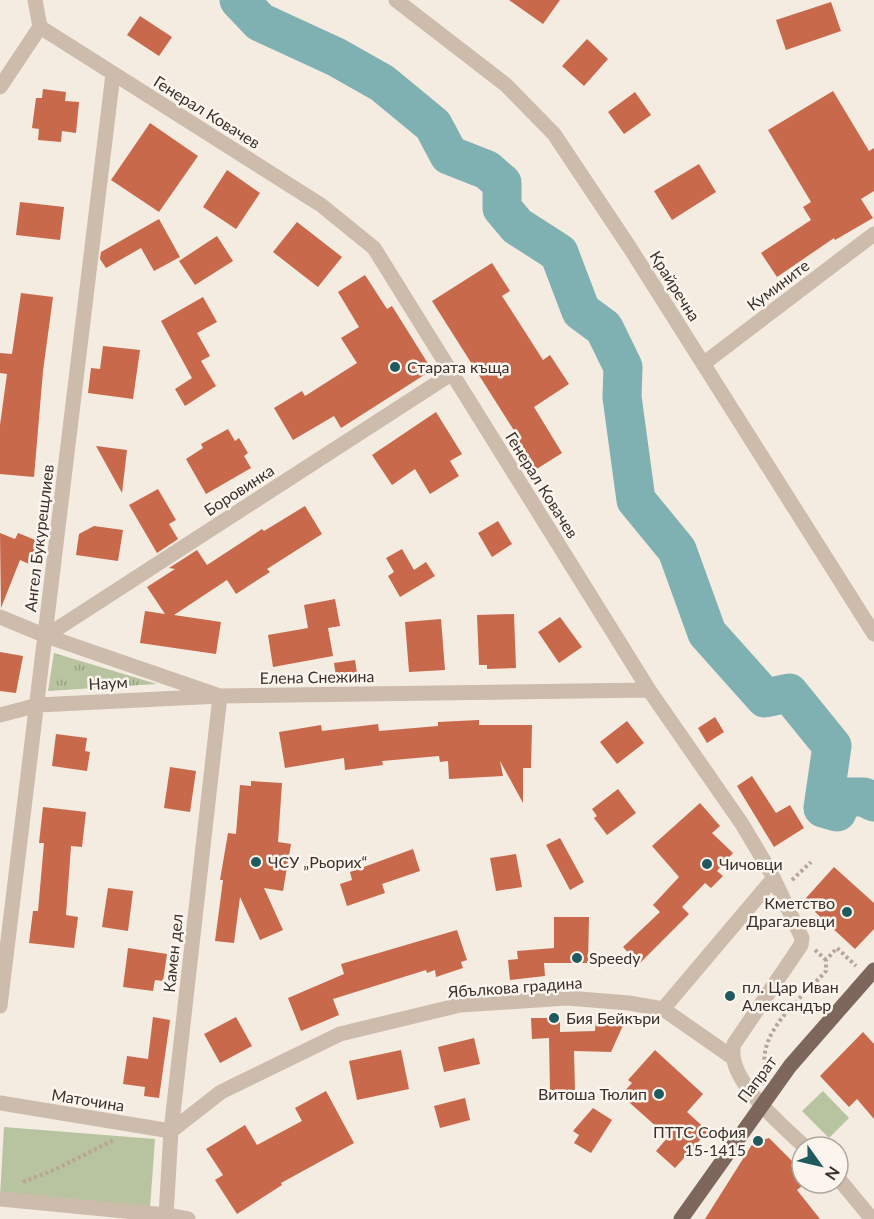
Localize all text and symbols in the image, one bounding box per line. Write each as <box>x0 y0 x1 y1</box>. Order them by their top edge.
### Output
street label: Генерал Ковачев <box>151 71 264 152</box>
street label: Крайречна <box>646 247 705 324</box>
street label: Кумините <box>743 255 813 314</box>
place label: Старата къща <box>407 357 510 376</box>
marker: Старата къща <box>388 360 402 374</box>
street label: Генерал Ковачев <box>502 428 583 541</box>
street label: Боровинка <box>200 460 277 519</box>
street label: Ангел Букурещлиев <box>20 463 57 613</box>
street label: Елена Снежина <box>259 666 375 687</box>
street label: Наум <box>88 672 128 693</box>
place label: ЧСУ „Рьорих“ <box>268 852 368 871</box>
place label: Чичовци <box>719 854 783 873</box>
marker: ЧСУ „Рьорих“ <box>249 855 263 869</box>
marker: Чичовци <box>700 857 714 871</box>
place label: Кметство Драгалевци <box>747 893 835 930</box>
marker: Кметство Драгалевци <box>840 905 854 919</box>
street label: Камен дел <box>159 913 186 993</box>
place label: Speedy <box>589 948 641 967</box>
marker: Speedy <box>570 951 584 965</box>
street label: Ябълкова градина <box>446 972 583 1001</box>
place label: пл. Цар Иван Александър <box>742 977 839 1014</box>
marker: пл. Цар Иван Александър <box>723 989 737 1003</box>
place label: Бия Бейкъри <box>566 1008 660 1027</box>
marker: Бия Бейкъри <box>547 1011 561 1025</box>
street label: Папрат <box>733 1052 780 1106</box>
street label: Маточина <box>50 1084 126 1115</box>
place label: Витоша Тюлип <box>538 1084 647 1103</box>
marker: Витоша Тюлип <box>652 1087 666 1101</box>
place label: ПТТС София 15-1415 <box>653 1122 746 1159</box>
marker: ПТТС София 15-1415 <box>751 1134 765 1148</box>
north arrow <box>790 1135 850 1195</box>
text: N <box>822 1163 844 1184</box>

